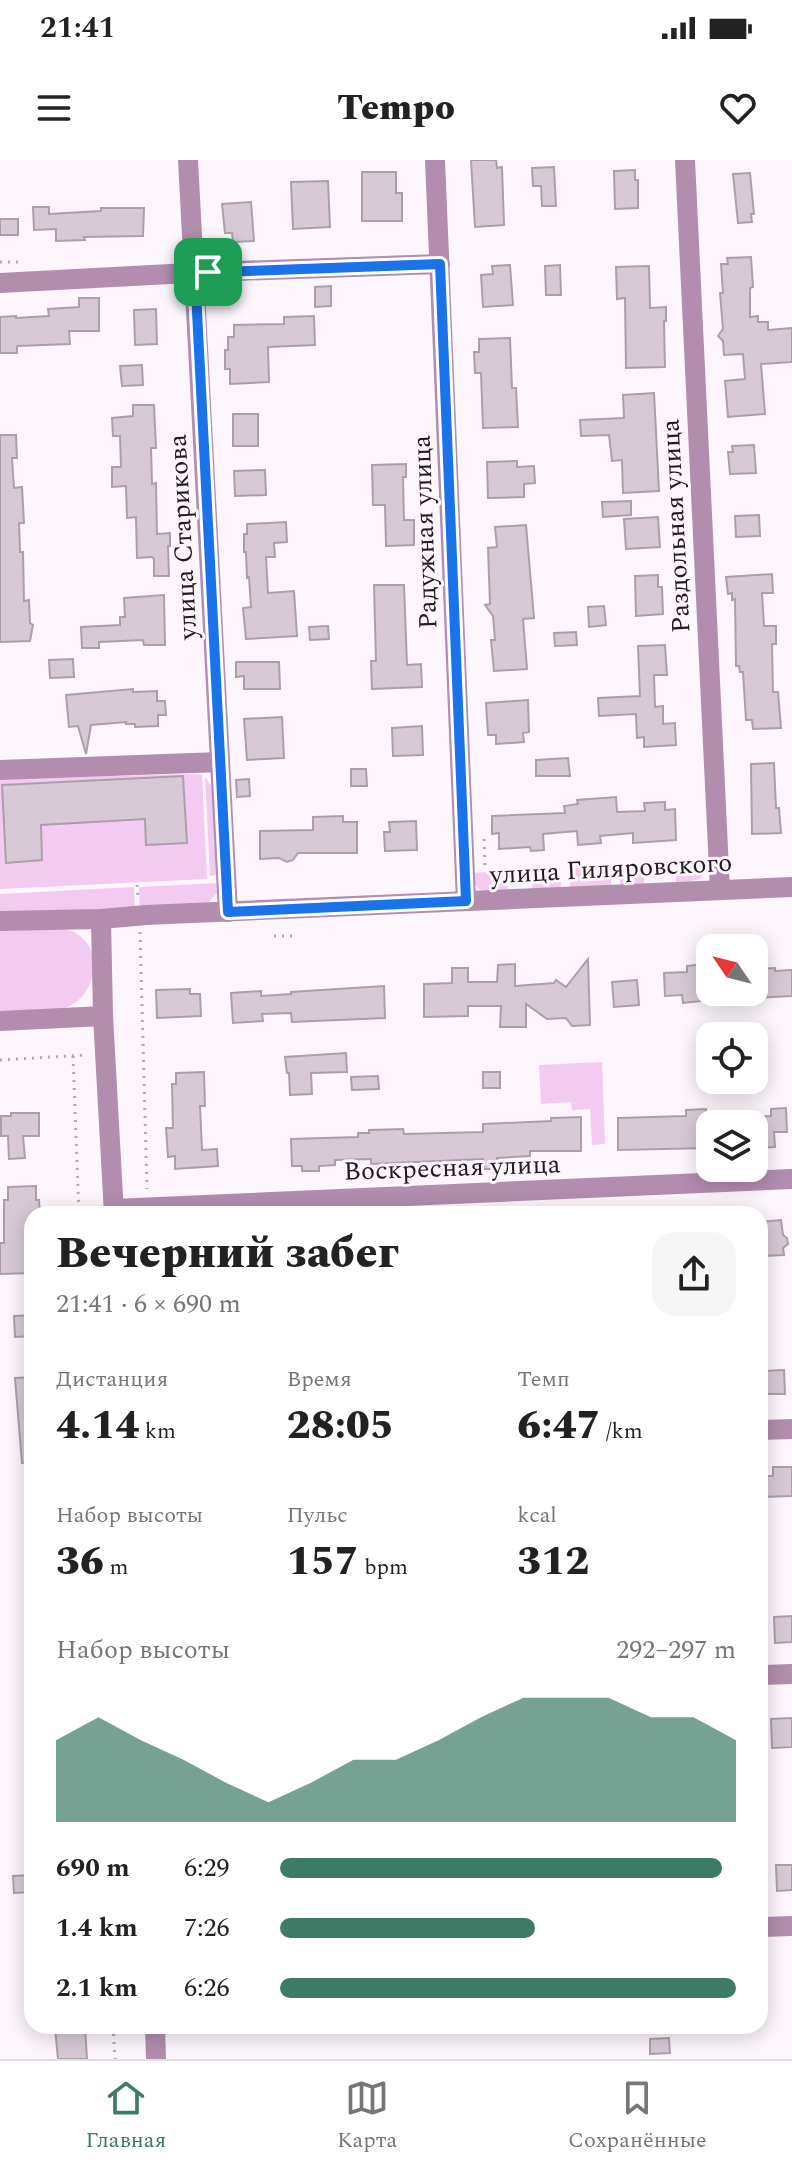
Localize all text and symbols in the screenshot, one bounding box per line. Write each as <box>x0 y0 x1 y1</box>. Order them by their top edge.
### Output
text: 21:41 <box>40 5 115 51</box>
text: Tempo <box>337 81 455 136</box>
icon: menu <box>32 86 76 130</box>
icon: heart <box>716 86 760 130</box>
pin <box>174 238 242 306</box>
icon: arrive <box>186 250 230 294</box>
street label: Раздольная улица <box>650 418 702 634</box>
street label: улица Старикова <box>158 433 208 642</box>
street label: Радужная улица <box>402 434 448 630</box>
street label: улица Гиляровского <box>488 843 733 895</box>
north arrow <box>696 934 768 1006</box>
map controls <box>696 934 768 1182</box>
button: locate <box>696 1022 768 1094</box>
button: layers <box>696 1110 768 1182</box>
street label: Воскресная улица <box>343 1144 561 1192</box>
text: Вечерний забег <box>56 1220 399 1287</box>
button: share <box>652 1232 736 1316</box>
text: 21:41 · 6 × 690 m <box>56 1284 241 1324</box>
text: Дистанция <box>56 1363 168 1396</box>
text: Время <box>287 1363 352 1396</box>
text: Темп <box>517 1363 570 1396</box>
text: 4.14 <box>56 1396 139 1457</box>
text: 28:05 <box>287 1396 394 1457</box>
text: 6:47 <box>517 1396 601 1457</box>
text: km <box>139 1415 176 1448</box>
text: /km <box>601 1415 643 1448</box>
text: Набор высоты <box>56 1499 203 1532</box>
text: Пульс <box>287 1499 348 1532</box>
text: kcal <box>517 1499 557 1532</box>
text: 36 <box>56 1532 104 1593</box>
text: 157 <box>287 1532 359 1593</box>
text: 312 <box>517 1532 589 1593</box>
text: m <box>104 1551 128 1584</box>
text: bpm <box>359 1551 408 1584</box>
text: Набор высоты <box>56 1630 230 1670</box>
text: 292–297 m <box>616 1630 736 1670</box>
text: 690 m <box>56 1848 130 1888</box>
text: 6:29 <box>184 1848 230 1888</box>
text: 1.4 km <box>56 1908 138 1948</box>
text: 7:26 <box>184 1908 230 1948</box>
text: 2.1 km <box>56 1968 138 2008</box>
text: 6:26 <box>184 1968 230 2008</box>
tab: Главная <box>85 2076 166 2157</box>
tab: Карта <box>337 2076 397 2157</box>
tab: Сохранённые <box>568 2076 707 2157</box>

